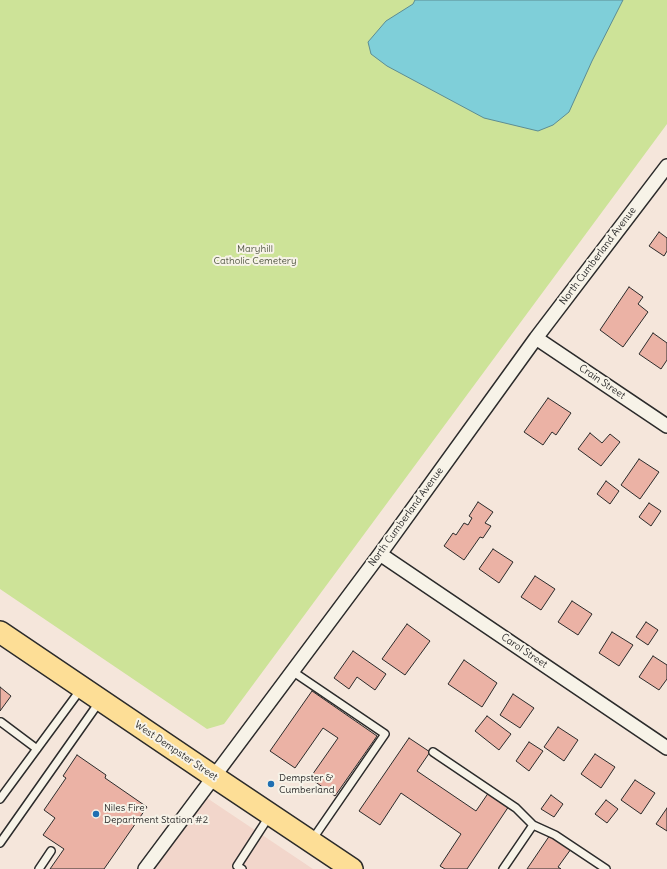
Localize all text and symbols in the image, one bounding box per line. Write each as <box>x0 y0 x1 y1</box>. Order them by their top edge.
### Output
street label: North Cumberland Avenue <box>557 205 639 307</box>
park label: Maryhill Catholic Cemetery <box>213 243 297 266</box>
street label: Crain Street <box>577 362 627 402</box>
street label: North Cumberland Avenue <box>366 465 446 569</box>
street label: Carol Street <box>499 631 549 671</box>
street label: West Dempster Street <box>132 719 220 783</box>
place label: Dempster & Cumberland <box>279 772 335 796</box>
marker: Dempster & Cumberland <box>266 779 276 789</box>
place label: Niles Fire Department Station #2 <box>104 802 208 826</box>
marker: Niles Fire Department Station #2 <box>91 809 101 819</box>

